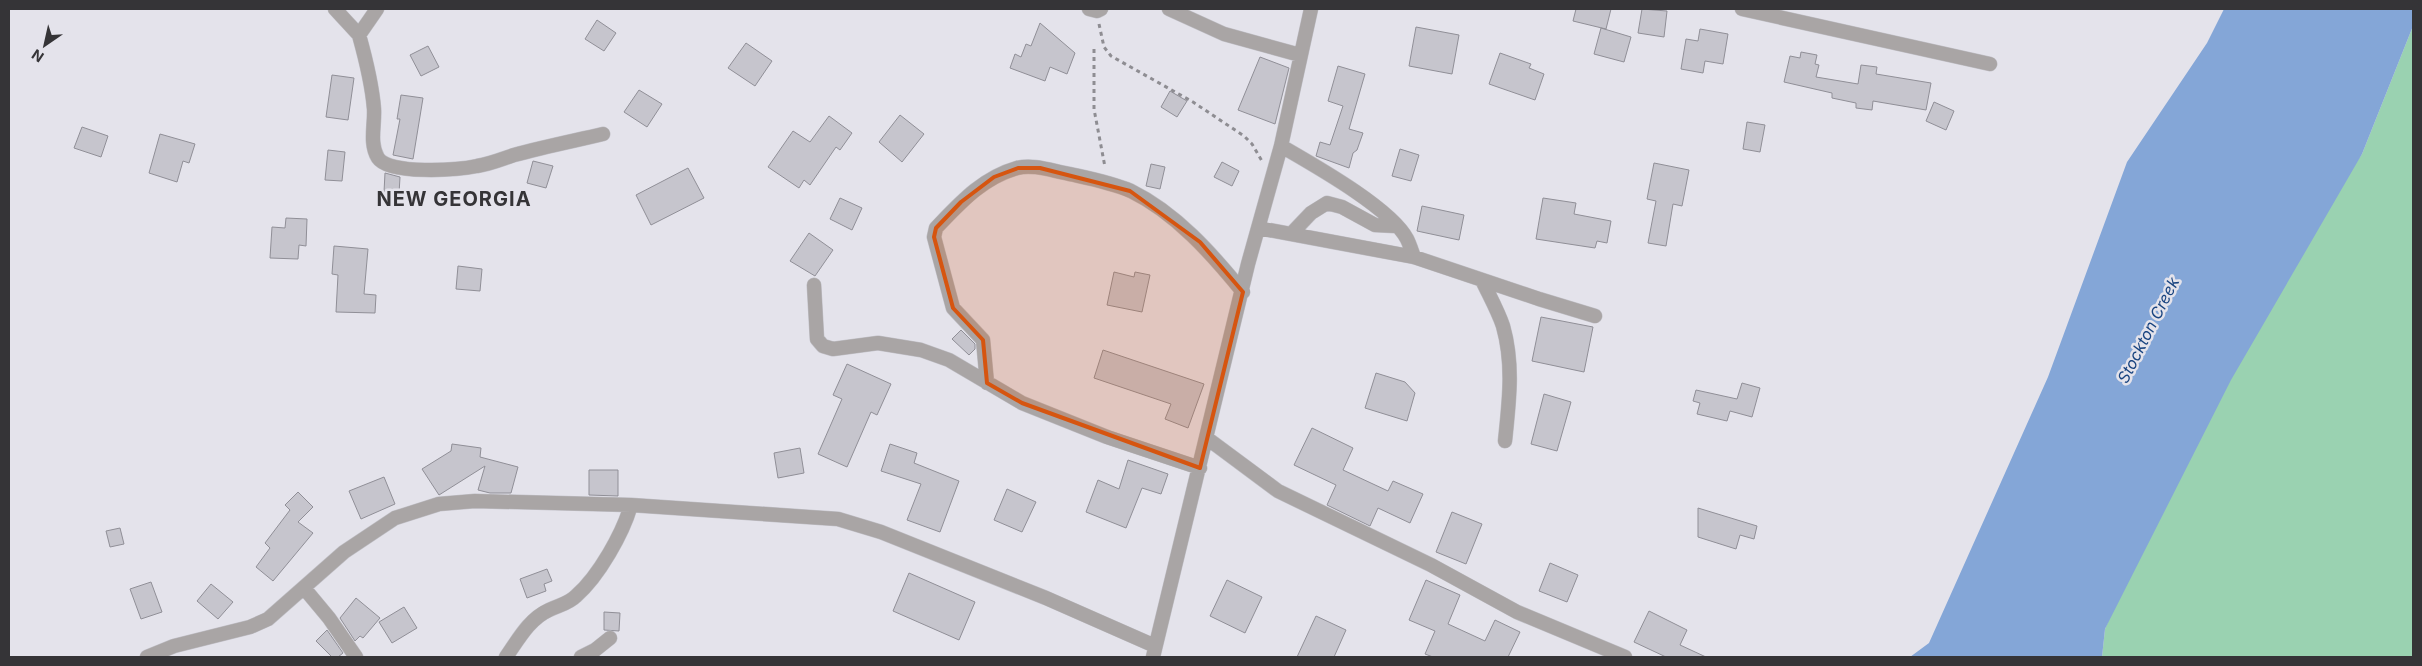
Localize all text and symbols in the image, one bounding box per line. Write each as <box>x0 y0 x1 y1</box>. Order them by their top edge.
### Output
north arrow <box>20 20 70 70</box>
text: N <box>28 46 47 66</box>
district label: NEW GEORGIA <box>376 187 532 211</box>
water label: Stockton Creek <box>2113 274 2183 386</box>

